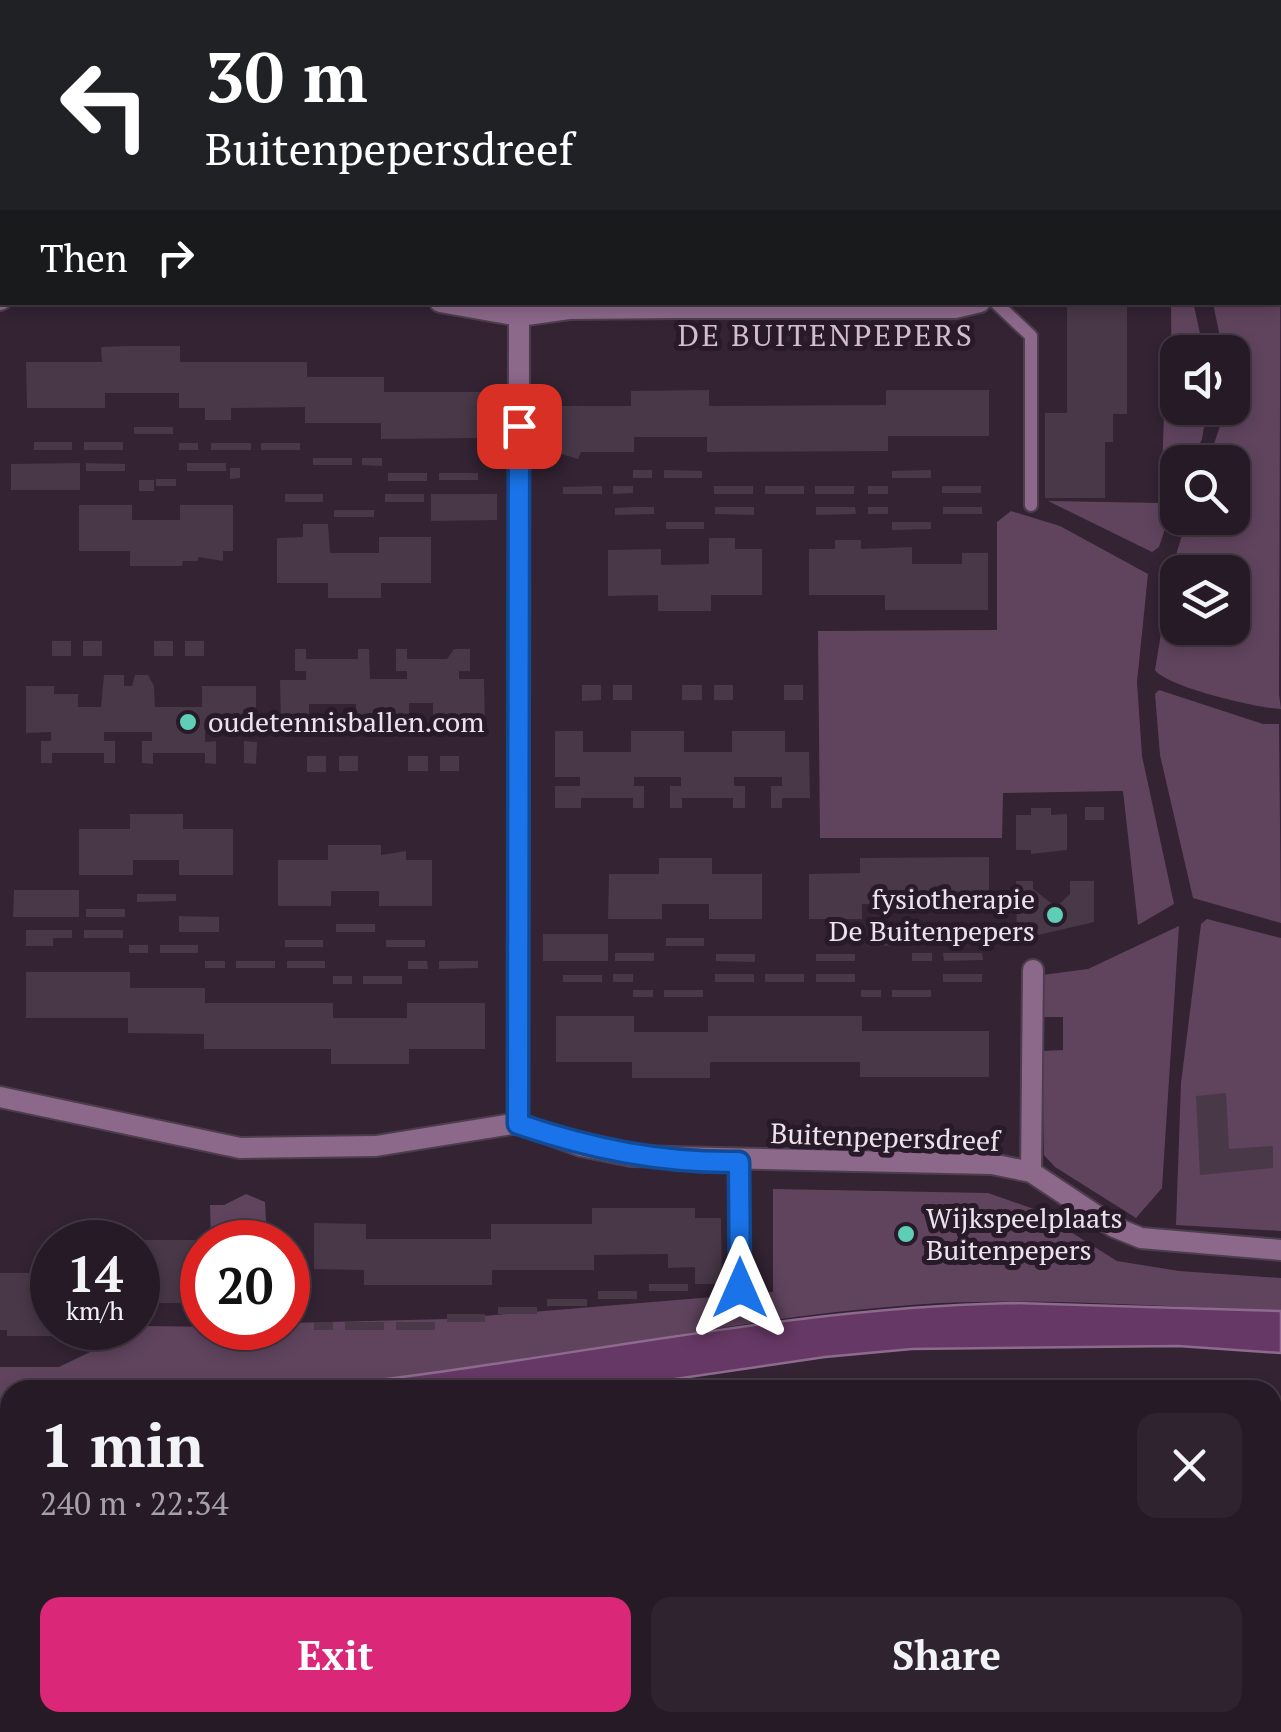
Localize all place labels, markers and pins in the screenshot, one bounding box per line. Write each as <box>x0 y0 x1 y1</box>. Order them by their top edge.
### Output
pin <box>477 384 562 469</box>
place label: oudetennisballen.com <box>208 703 484 740</box>
marker: oudetennisballen.com <box>177 711 199 733</box>
place label: fysiotherapie De Buitenpepers <box>829 880 1035 949</box>
marker: fysiotherapie De Buitenpepers <box>1044 904 1066 926</box>
place label: Wijkspeelplaats Buitenpepers <box>926 1199 1123 1268</box>
marker: Wijkspeelplaats Buitenpepers <box>895 1223 917 1245</box>

